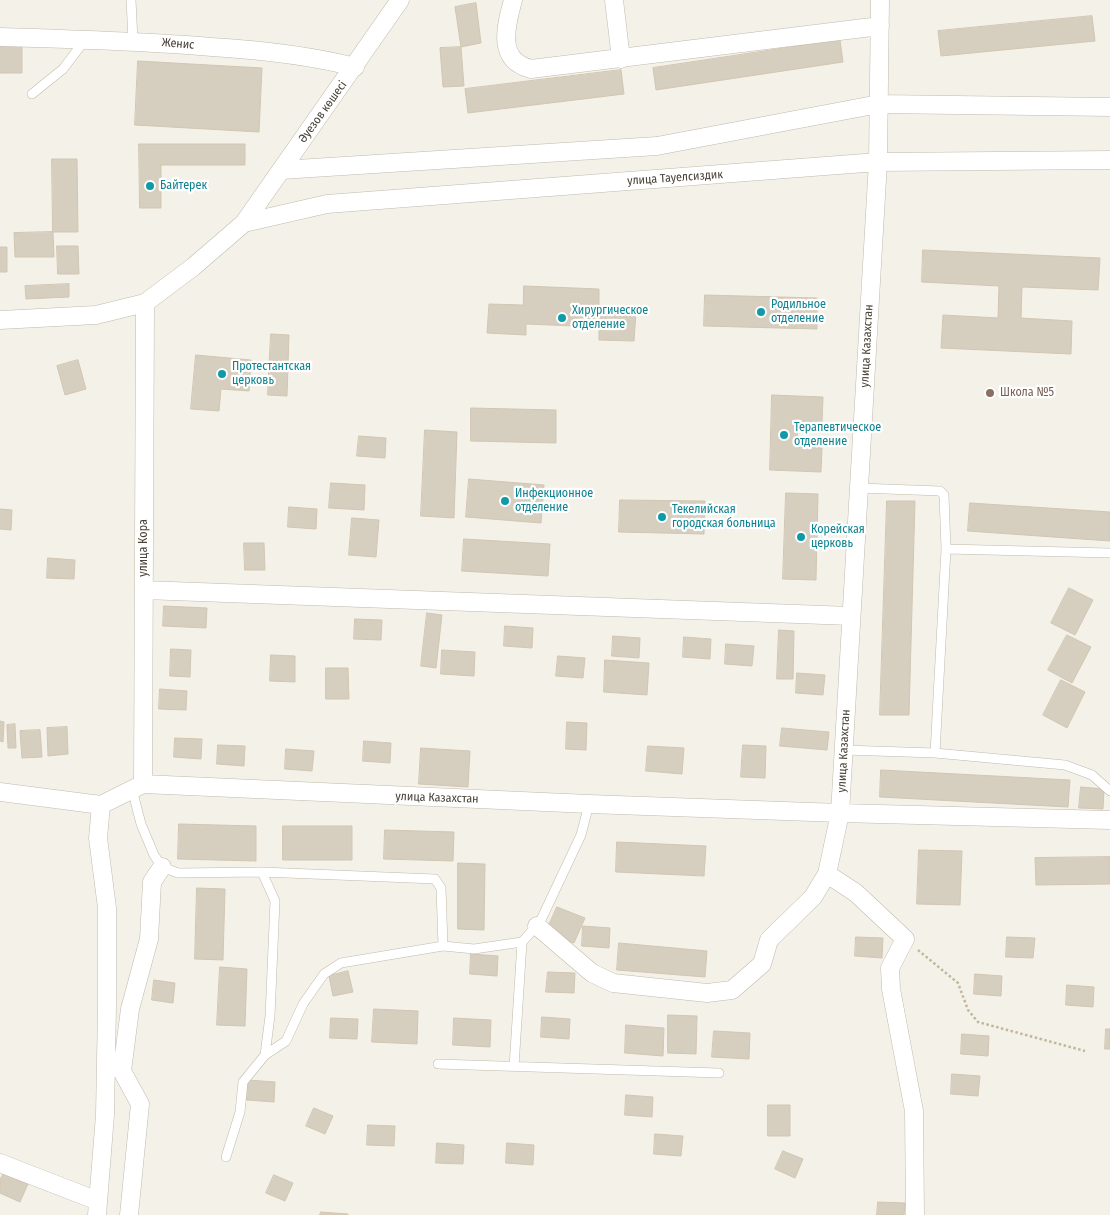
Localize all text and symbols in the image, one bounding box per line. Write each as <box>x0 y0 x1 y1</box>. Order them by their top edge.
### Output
street label: Женис <box>161 35 195 53</box>
street label: Әуезов көшесі <box>296 78 350 146</box>
street label: улица Тауелсиздик <box>627 167 723 189</box>
place label: Байтерек <box>160 179 207 193</box>
marker: Байтерек <box>144 180 156 192</box>
place label: Родильное отделение <box>771 298 826 326</box>
place label: Хирургическое отделение <box>572 304 648 332</box>
street label: улица Казахстан <box>858 304 876 388</box>
marker: Родильное отделение <box>755 306 767 318</box>
marker: Хирургическое отделение <box>556 312 568 324</box>
place label: Протестантская церковь <box>232 360 311 388</box>
marker: Протестантская церковь <box>216 368 228 380</box>
place label: Школа №5 <box>1000 386 1054 400</box>
marker: Школа №5 <box>984 387 996 399</box>
place label: Терапевтическое отделение <box>794 421 881 449</box>
marker: Терапевтическое отделение <box>778 429 790 441</box>
place label: Инфекционное отделение <box>515 487 593 515</box>
marker: Инфекционное отделение <box>499 495 511 507</box>
place label: Текелийская городская больница <box>672 503 776 531</box>
marker: Текелийская городская больница <box>656 511 668 523</box>
street label: улица Кора <box>137 519 151 577</box>
place label: Корейская церковь <box>811 523 865 551</box>
marker: Корейская церковь <box>795 531 807 543</box>
street label: улица Казахстан <box>835 709 853 793</box>
street label: улица Казахстан <box>395 789 479 807</box>

